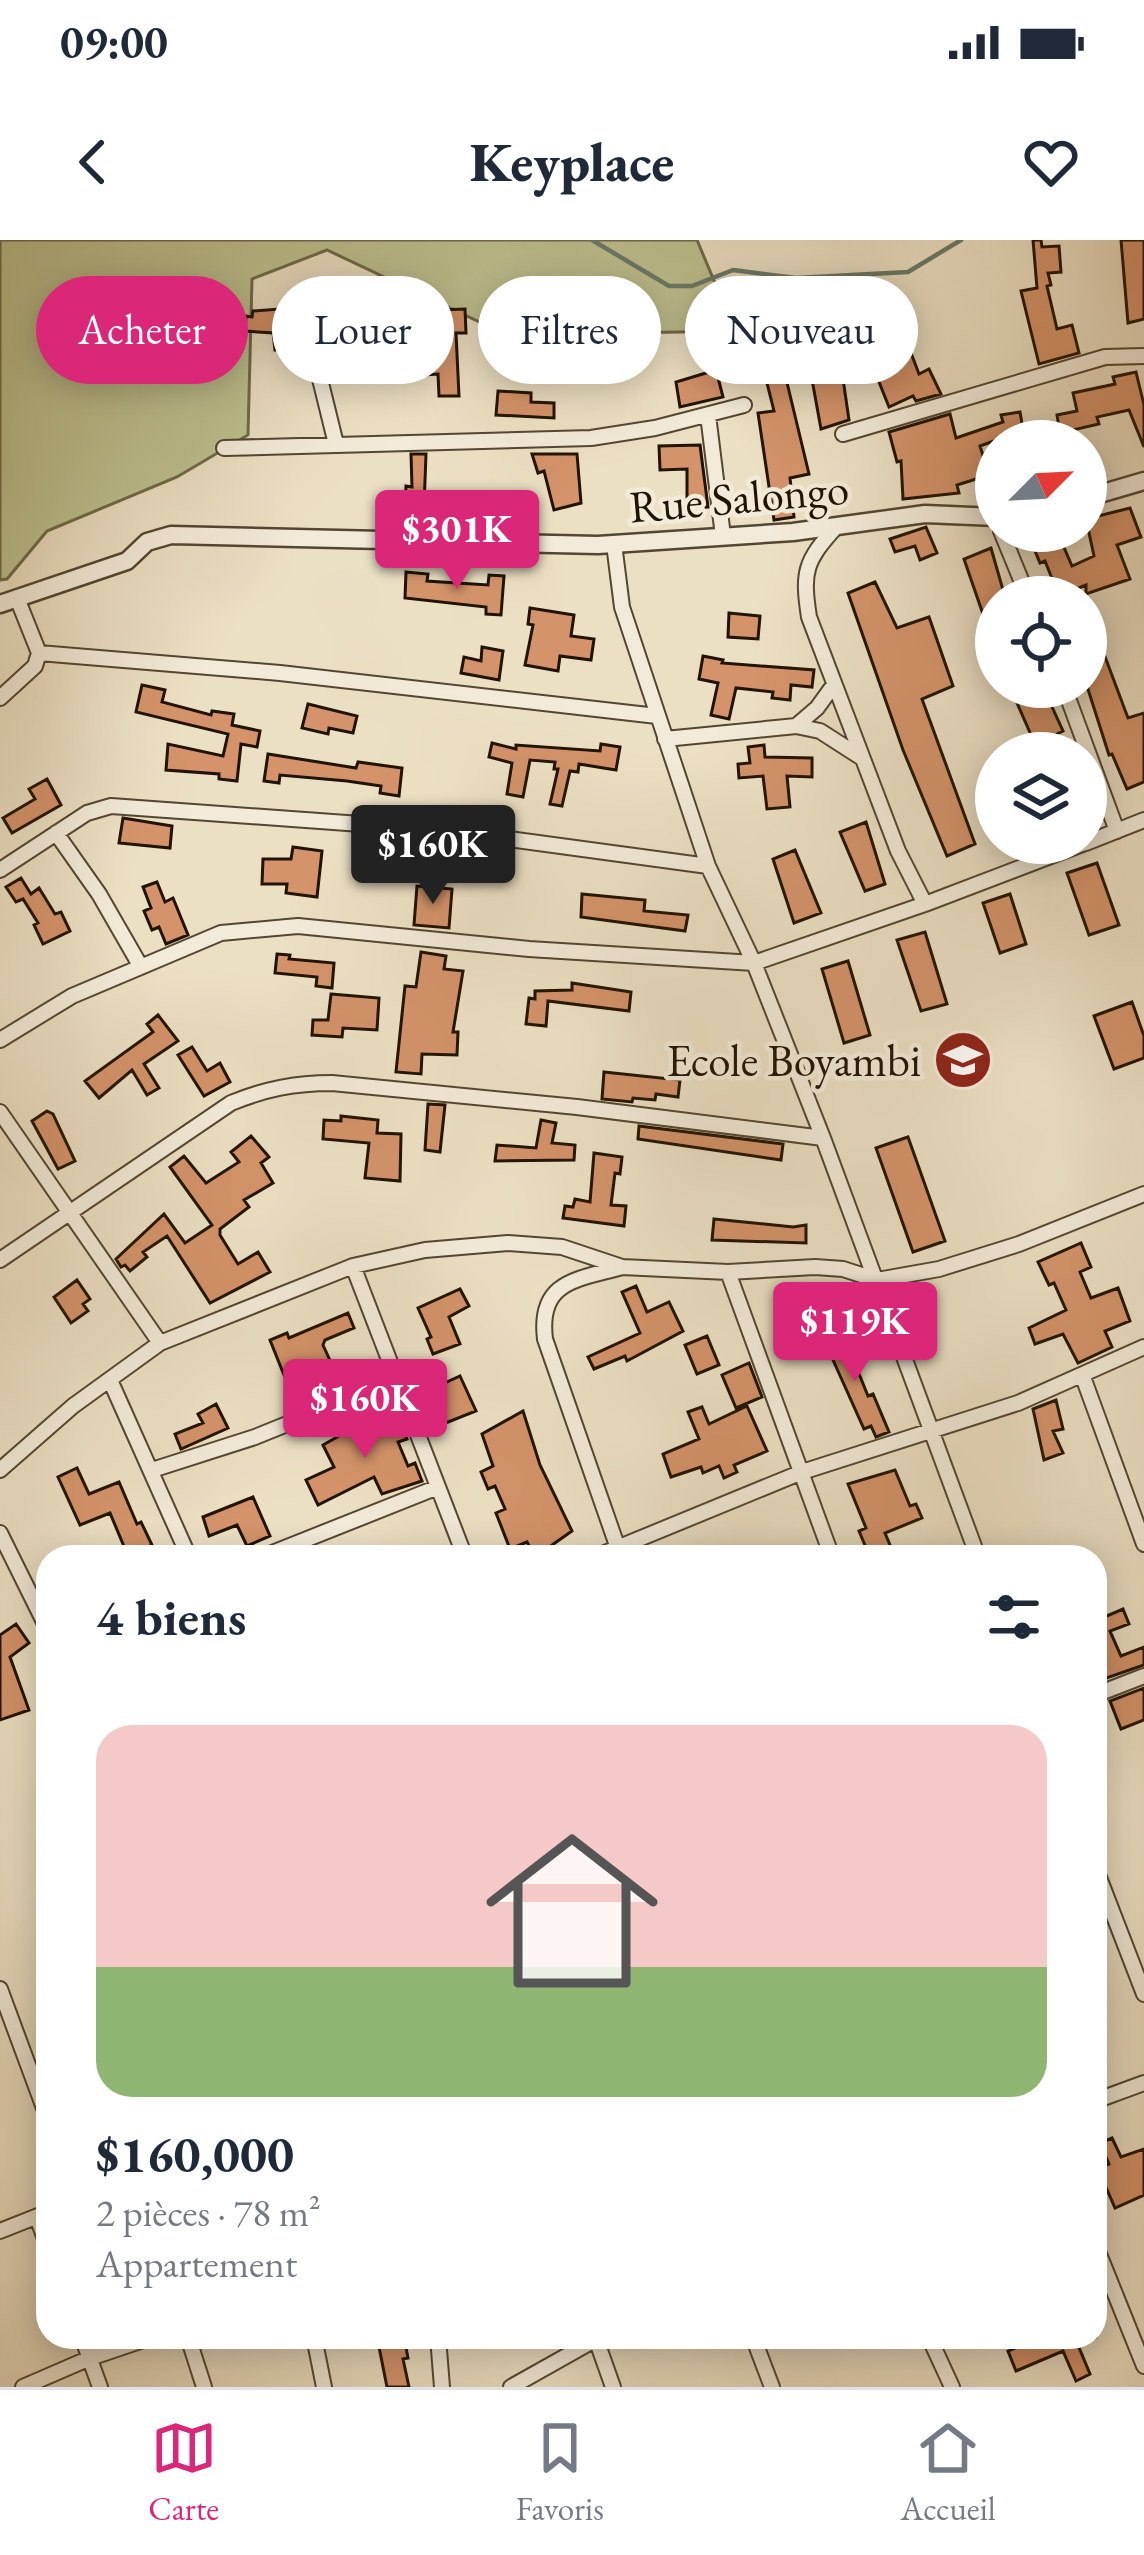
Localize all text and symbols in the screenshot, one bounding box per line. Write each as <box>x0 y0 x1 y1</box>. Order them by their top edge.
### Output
text: 09:00 <box>60 13 168 71</box>
text: Keyplace <box>470 127 674 197</box>
icon: back <box>60 129 126 195</box>
icon: heart <box>1018 129 1084 195</box>
chip: Acheter <box>36 276 248 384</box>
chip: Louer <box>272 276 454 384</box>
chip: Filtres <box>478 276 661 384</box>
chip: Nouveau <box>685 276 918 384</box>
north arrow <box>975 420 1107 552</box>
map controls <box>975 420 1107 864</box>
street label: Rue Salongo <box>627 459 851 535</box>
pin: $301K <box>373 490 541 592</box>
text: $301K <box>402 503 512 554</box>
button: locate <box>975 576 1107 708</box>
button: layers <box>975 732 1107 864</box>
pin: $160K <box>349 805 517 907</box>
text: $160K <box>378 818 488 869</box>
school or university icon: Ecole Boyambi <box>932 1029 994 1091</box>
place label: Ecole Boyambi <box>667 1031 921 1089</box>
pin: $119K <box>771 1282 939 1384</box>
text: $119K <box>800 1295 910 1346</box>
pin: $160K <box>281 1359 449 1461</box>
text: $160K <box>310 1372 420 1423</box>
text: 4 biens <box>96 1584 246 1650</box>
icon: filters <box>981 1584 1047 1650</box>
icon: home <box>464 1803 680 2019</box>
text: $160,000 <box>96 2121 294 2187</box>
text: 2 pièces · 78 m² <box>96 2187 321 2238</box>
text: Appartement <box>96 2238 297 2289</box>
tab: Carte <box>148 2415 219 2530</box>
tab: Favoris <box>516 2415 604 2530</box>
tab: Accueil <box>900 2415 996 2530</box>

